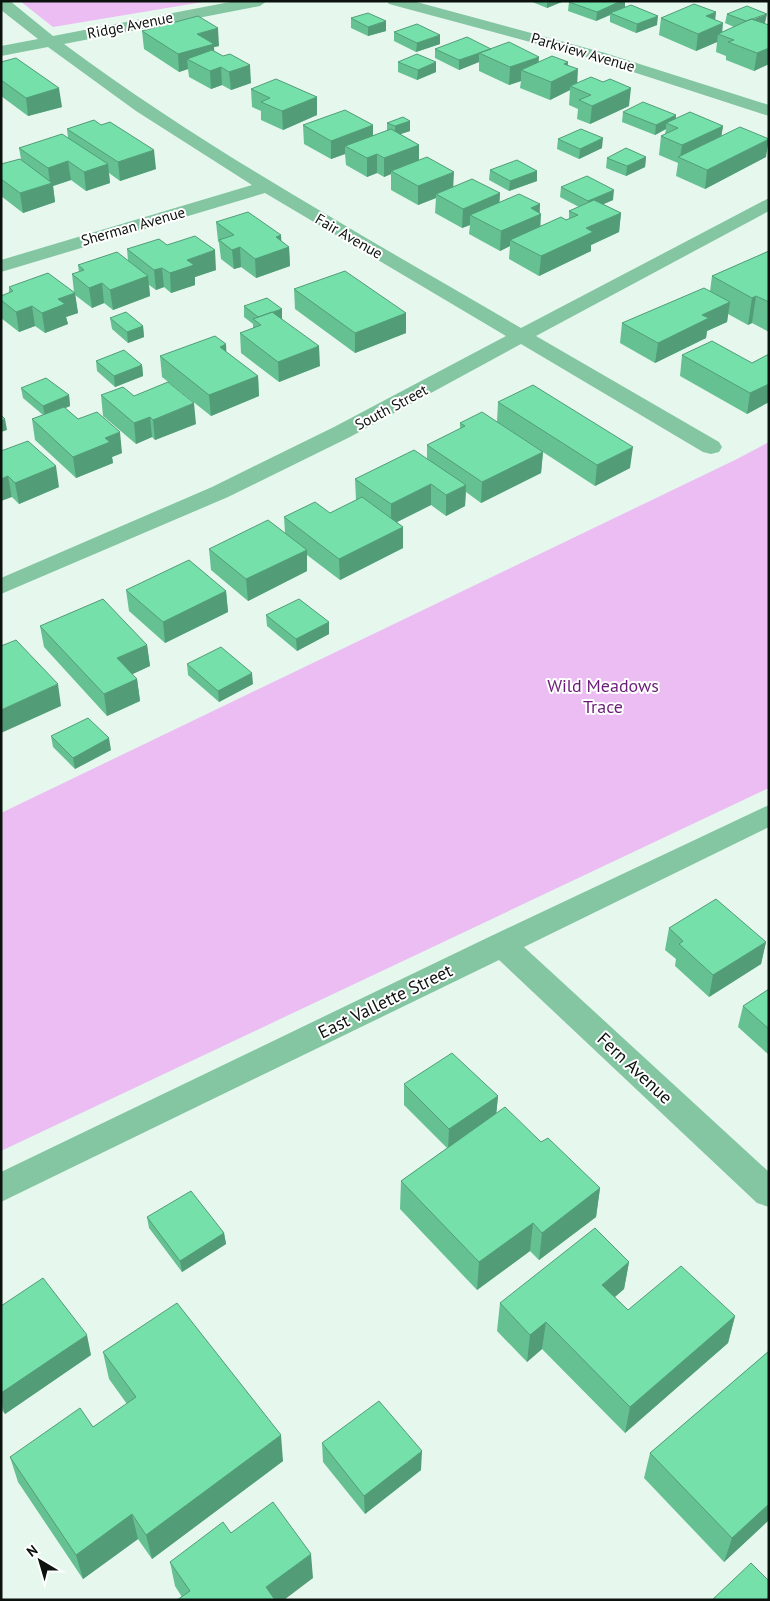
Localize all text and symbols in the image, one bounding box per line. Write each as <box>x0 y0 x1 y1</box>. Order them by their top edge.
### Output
street label: Ridge Avenue <box>85 7 175 43</box>
street label: Parkview Avenue <box>529 28 637 76</box>
street label: Sherman Avenue <box>79 202 187 250</box>
street label: Fair Avenue <box>312 209 386 263</box>
street label: South Street <box>351 380 431 434</box>
park label: Wild Meadows Trace <box>547 674 659 718</box>
street label: East Vallette Street <box>314 959 456 1043</box>
street label: Fern Avenue <box>592 1027 678 1109</box>
north arrow <box>15 1536 65 1586</box>
text: N <box>23 1541 41 1561</box>

